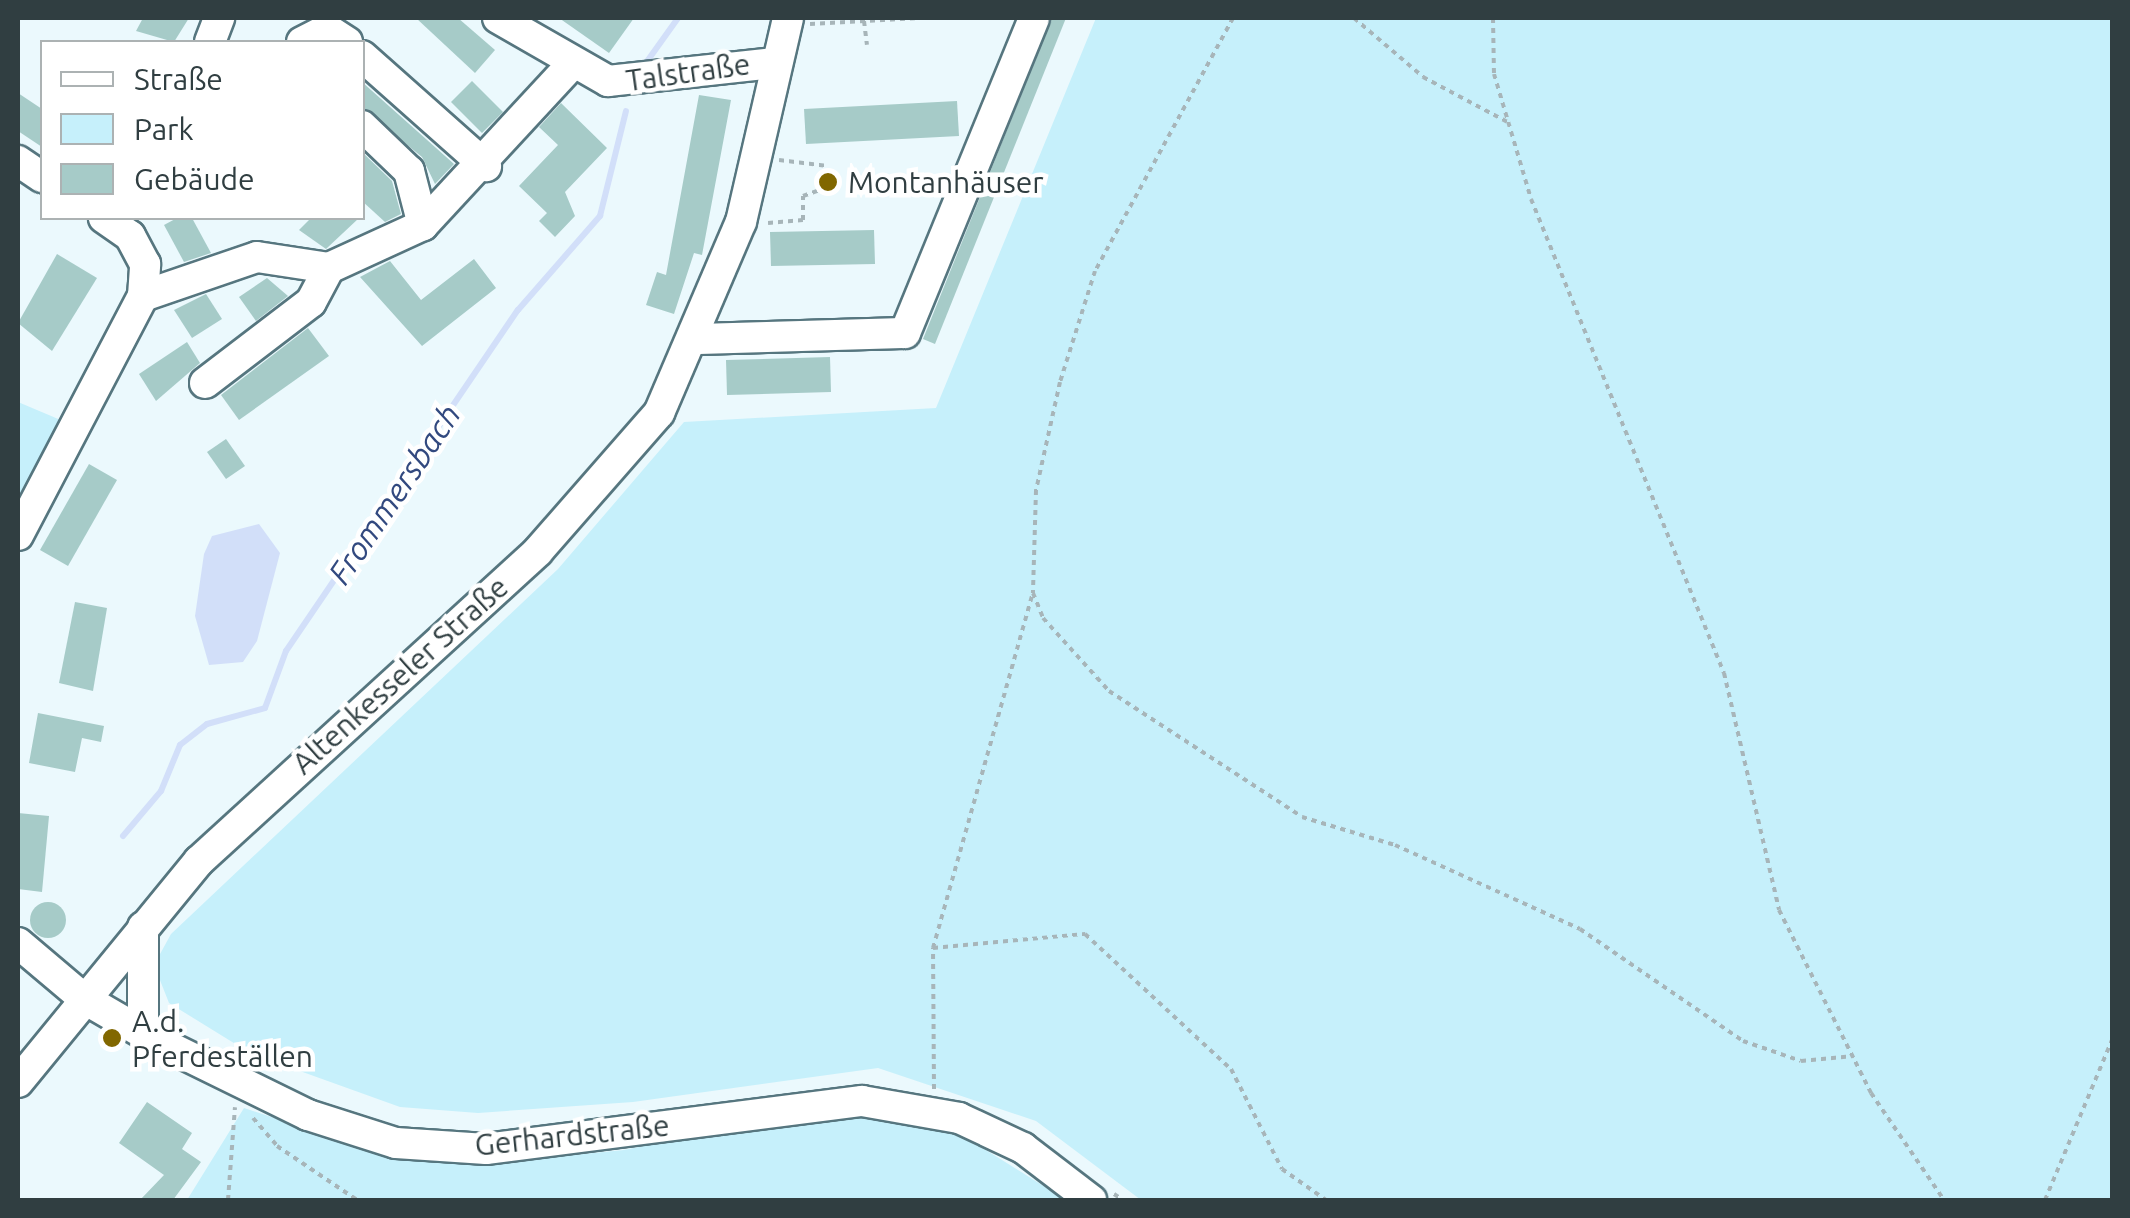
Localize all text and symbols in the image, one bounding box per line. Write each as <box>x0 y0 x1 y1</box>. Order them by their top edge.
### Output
legend <box>40 40 365 220</box>
street label: Talstraße <box>624 45 752 99</box>
text: Straße <box>134 62 223 96</box>
text: Park <box>134 112 194 146</box>
text: Gebäude <box>134 162 255 196</box>
place label: Montanhäuser <box>848 164 1044 200</box>
marker: Montanhäuser <box>817 171 839 193</box>
water label: Frommersbach <box>320 397 468 591</box>
street label: Altenkesseler Straße <box>285 569 515 781</box>
place label: A.d. Pferdeställen <box>132 1003 313 1074</box>
marker: A.d. Pferdeställen <box>101 1027 123 1049</box>
street label: Gerhardstraße <box>473 1107 671 1163</box>

